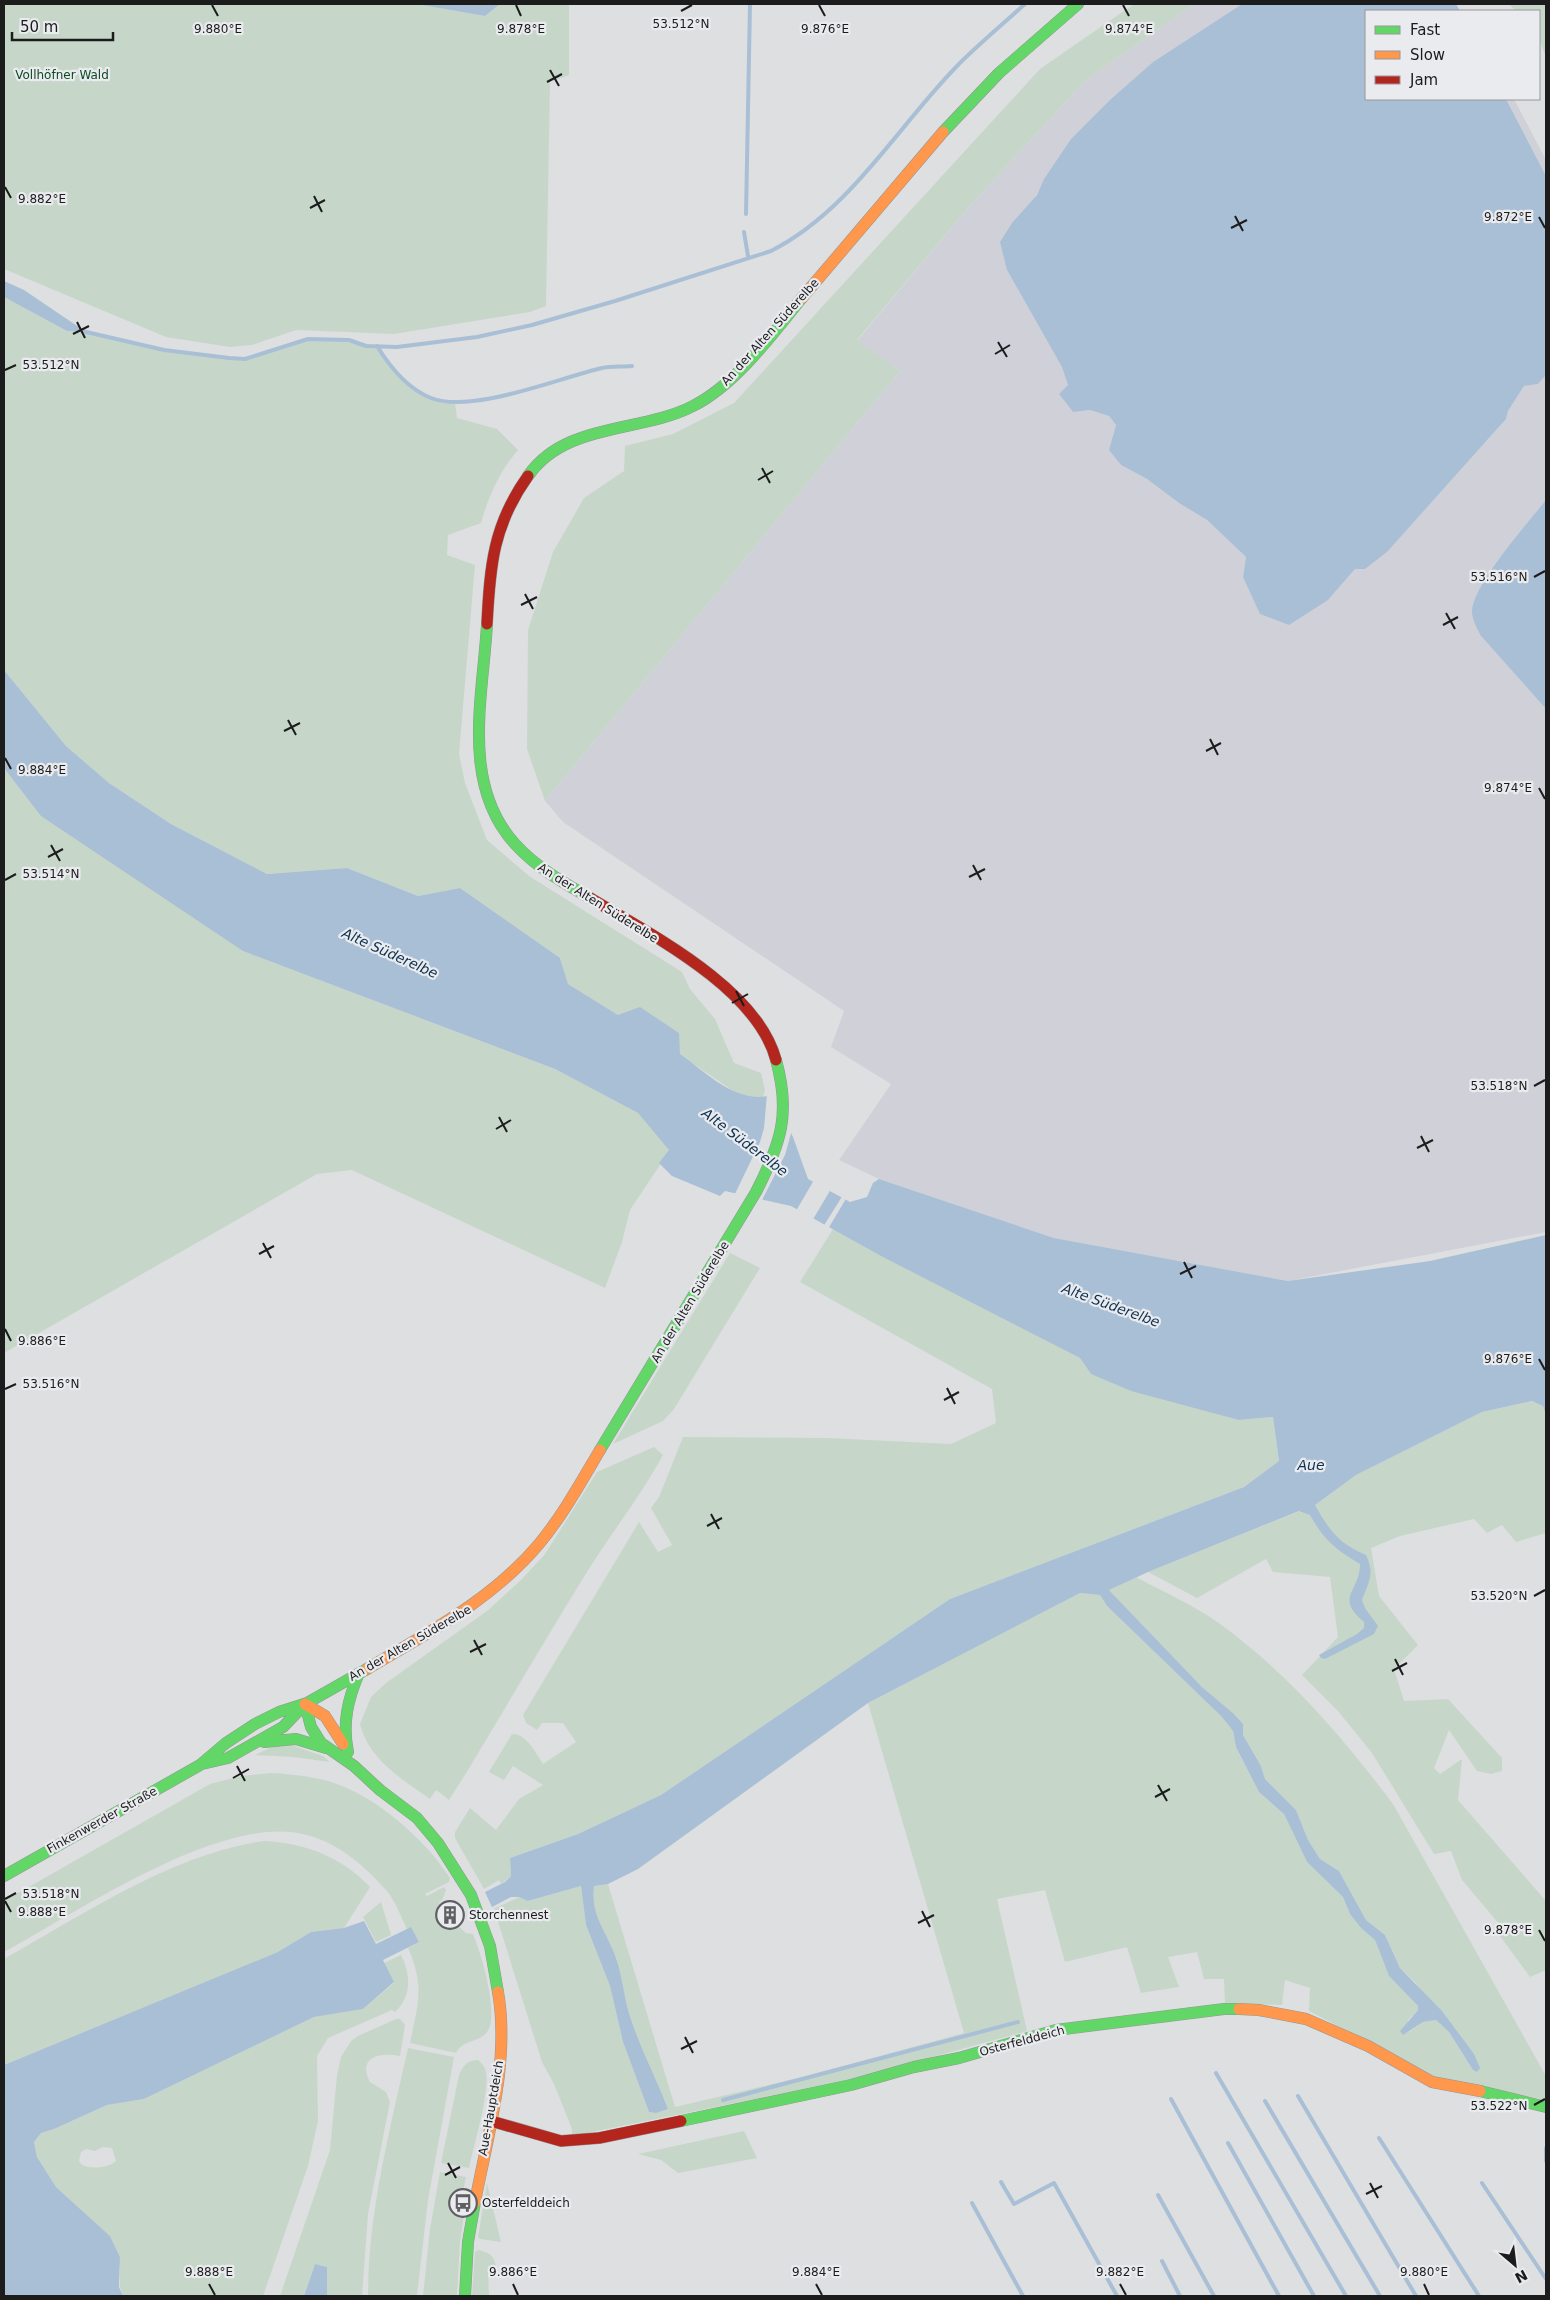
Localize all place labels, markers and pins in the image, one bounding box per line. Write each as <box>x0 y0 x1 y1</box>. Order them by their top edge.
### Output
building icon: Storchennest <box>435 1900 465 1930</box>
place label: Storchennest <box>469 1908 549 1922</box>
bus stop icon: Osterfelddeich <box>448 2188 478 2218</box>
place label: Osterfelddeich <box>482 2196 570 2210</box>

